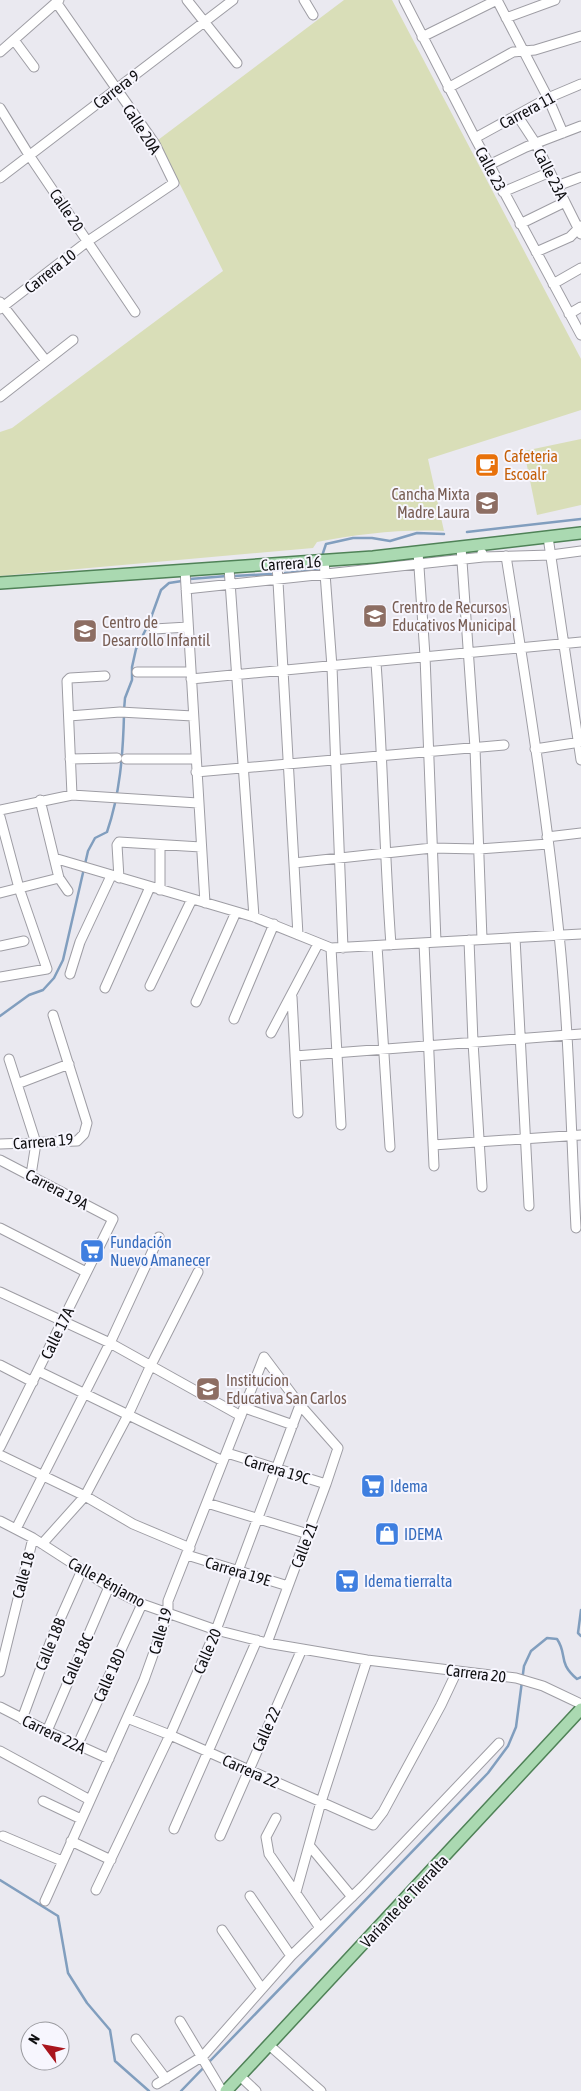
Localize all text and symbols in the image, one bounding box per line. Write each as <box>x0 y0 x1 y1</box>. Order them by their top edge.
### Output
street label: Carrera 9 <box>89 66 143 112</box>
street label: Carrera 11 <box>496 88 558 132</box>
street label: Calle 20A <box>119 101 165 157</box>
street label: Calle 23 <box>472 144 510 194</box>
street label: Calle 23A <box>530 145 572 203</box>
street label: Calle 20 <box>46 185 88 235</box>
street label: Carrera 10 <box>21 245 79 297</box>
place label: Cafeteria Escoalr <box>504 447 558 483</box>
cafe icon: Cafeteria Escoalr <box>474 452 500 478</box>
place label: Cancha Mixta Madre Laura <box>391 485 470 521</box>
school or university icon: Cancha Mixta Madre Laura <box>474 490 500 516</box>
street label: Carrera 16 <box>260 552 322 574</box>
place label: Crentro de Recursos Educativos Municipal <box>392 598 517 635</box>
school or university icon: Crentro de Recursos Educativos Municipal <box>362 603 388 629</box>
place label: Centro de Desarrollo Infantil <box>102 613 211 649</box>
school or university icon: Centro de Desarrollo Infantil <box>72 618 98 644</box>
street label: Carrera 19 <box>12 1129 74 1153</box>
street label: Carrera 19A <box>23 1165 91 1213</box>
place label: Fundación Nuevo Amanecer <box>110 1233 210 1269</box>
supermarket icon: Fundación Nuevo Amanecer <box>79 1238 105 1264</box>
street label: Calle 17A <box>37 1304 77 1362</box>
place label: Institucion Educativa San Carlos <box>226 1371 347 1407</box>
school or university icon: Institucion Educativa San Carlos <box>195 1376 221 1402</box>
street label: Carrera 19C <box>242 1451 312 1487</box>
supermarket icon: Idema <box>360 1473 386 1499</box>
place label: Idema <box>390 1477 428 1495</box>
street label: Calle 21 <box>287 1520 321 1570</box>
shop icon: IDEMA <box>374 1521 400 1547</box>
place label: IDEMA <box>404 1525 443 1543</box>
street label: Calle 18 <box>8 1550 38 1600</box>
street label: Calle Pénjamo <box>65 1553 149 1611</box>
street label: Carrera 19E <box>203 1553 273 1589</box>
supermarket icon: Idema tierralta <box>334 1568 360 1594</box>
place label: Idema tierralta <box>364 1572 452 1590</box>
street label: Calle 19 <box>145 1606 175 1656</box>
street label: Calle 18B <box>31 1615 69 1673</box>
street label: Calle 20 <box>189 1626 225 1676</box>
street label: Calle 18C <box>58 1630 96 1688</box>
street label: Calle 18D <box>89 1646 129 1704</box>
street label: Carrera 20 <box>445 1660 507 1686</box>
street label: Calle 22 <box>248 1704 284 1754</box>
street label: Carrera 22A <box>19 1711 89 1757</box>
street label: Carrera 22 <box>220 1750 282 1792</box>
street label: Variante de Tierralta <box>357 1851 451 1951</box>
north arrow <box>20 2021 70 2071</box>
text: N <box>25 2031 43 2047</box>

